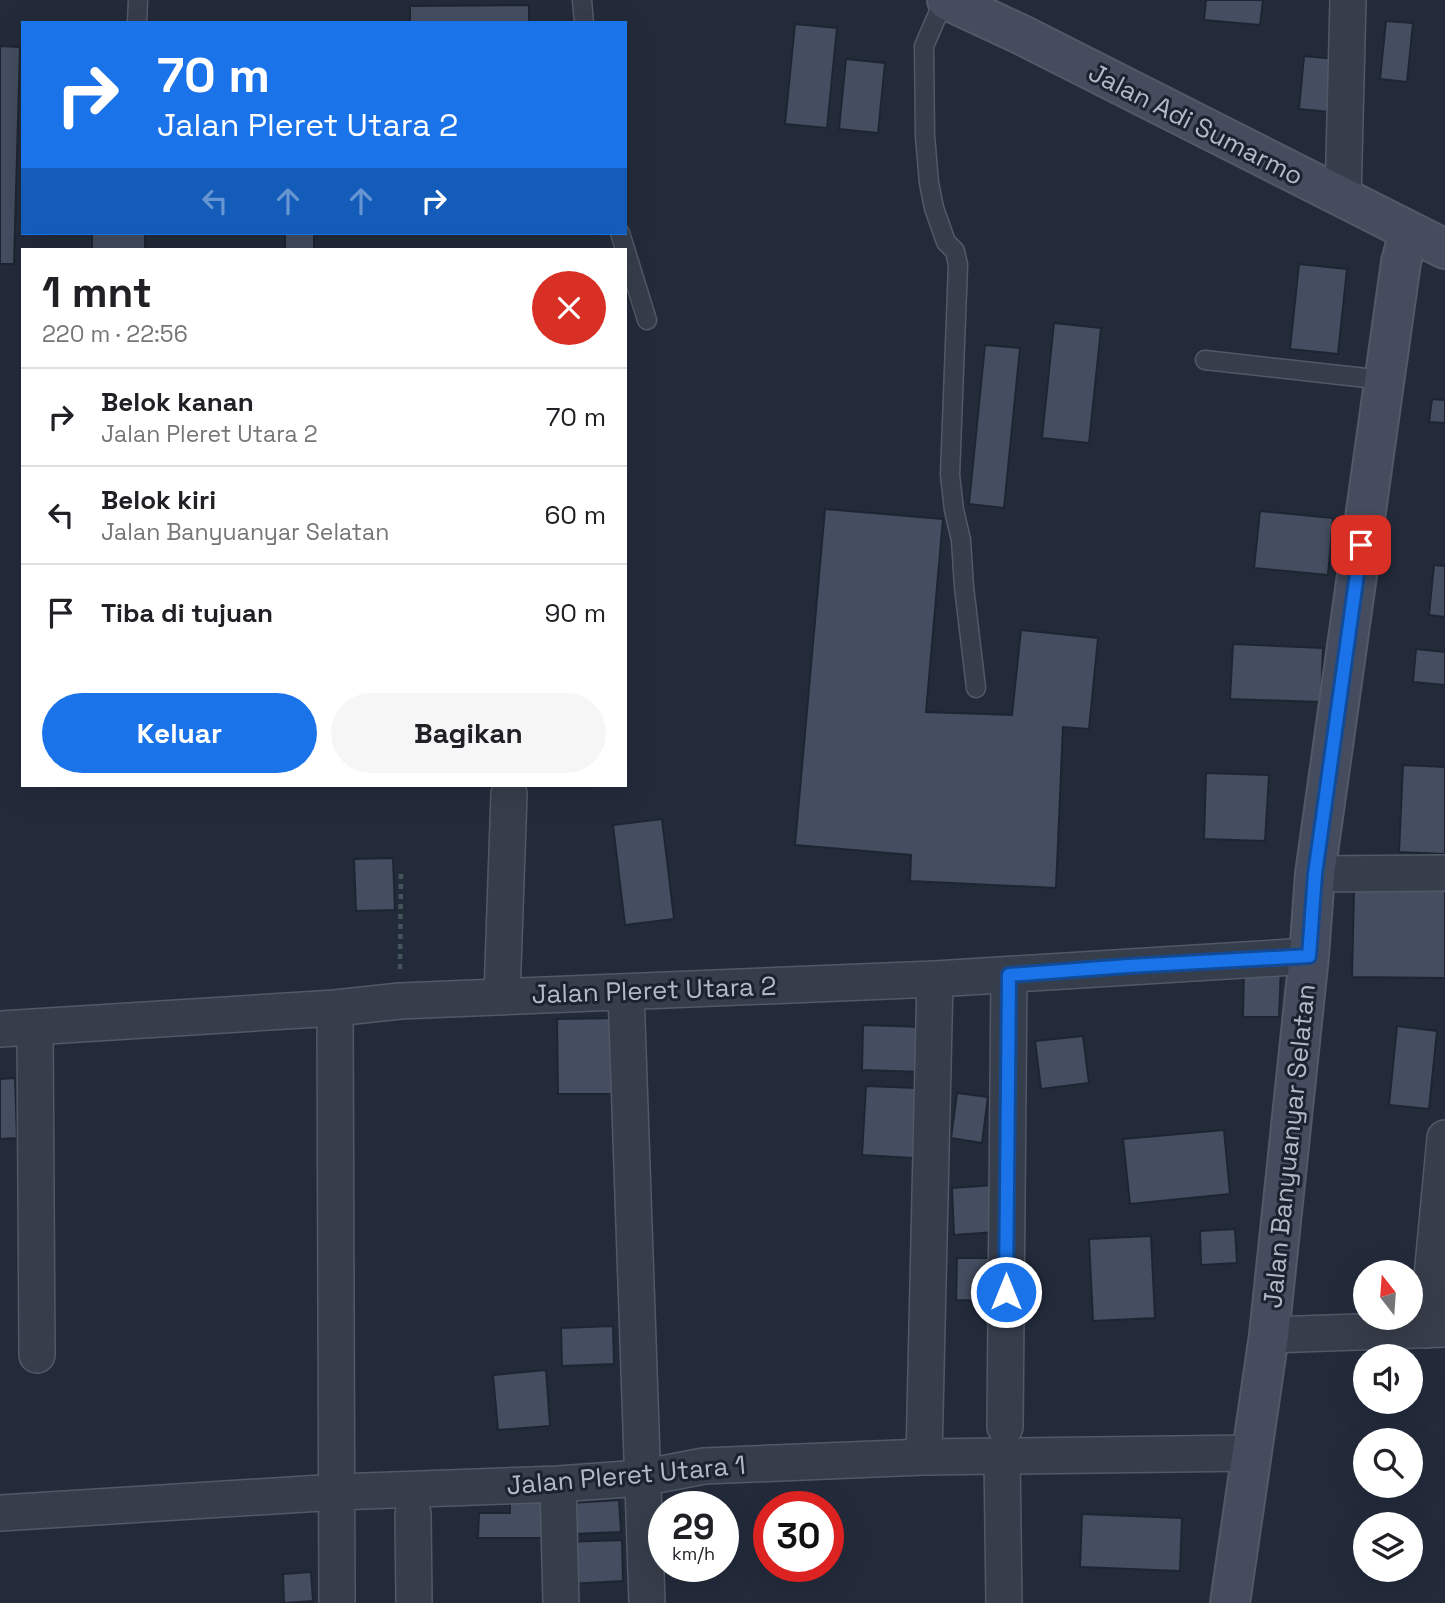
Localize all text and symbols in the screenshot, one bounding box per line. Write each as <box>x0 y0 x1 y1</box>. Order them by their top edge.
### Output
text: 70 m <box>157 44 270 106</box>
icon: right <box>42 49 133 140</box>
street label: Jalan Adi Sumarmo <box>1083 55 1309 193</box>
text: Jalan Pleret Utara 2 <box>157 105 458 145</box>
icon: left <box>196 182 234 220</box>
icon: ahead <box>269 182 307 220</box>
icon: ahead <box>342 182 380 220</box>
icon: right <box>415 182 453 220</box>
text: 1 mnt <box>42 266 152 319</box>
button: close <box>532 271 606 345</box>
text: 220 m · 22:56 <box>42 319 188 349</box>
text: Belok kanan <box>101 385 254 419</box>
icon: right <box>42 398 80 436</box>
text: 70 m <box>546 400 606 434</box>
text: Jalan Pleret Utara 2 <box>101 419 318 449</box>
text: Belok kiri <box>101 483 216 517</box>
icon: left <box>42 496 80 534</box>
text: 60 m <box>544 498 606 532</box>
pin <box>1331 515 1391 575</box>
text: Jalan Banyuanyar Selatan <box>101 517 389 547</box>
icon: arrive <box>1342 526 1380 564</box>
icon: arrive <box>42 594 80 632</box>
text: Tiba di tujuan <box>101 596 273 630</box>
text: 90 m <box>544 596 606 630</box>
button: Keluar <box>42 693 317 773</box>
button: Bagikan <box>331 693 606 773</box>
street label: Jalan Pleret Utara 2 <box>531 969 777 1011</box>
street label: Jalan Banyuanyar Selatan <box>1255 982 1323 1310</box>
position arrow <box>969 1255 1043 1329</box>
north arrow <box>1353 1260 1423 1330</box>
map controls <box>1353 1260 1423 1582</box>
button: sound <box>1353 1344 1423 1414</box>
button: search <box>1353 1428 1423 1498</box>
street label: Jalan Pleret Utara 1 <box>505 1448 747 1502</box>
speed limit sign: 30 <box>753 1491 844 1582</box>
text: 29 <box>672 1505 715 1549</box>
button: layers <box>1353 1512 1423 1582</box>
text: km/h <box>672 1542 715 1565</box>

